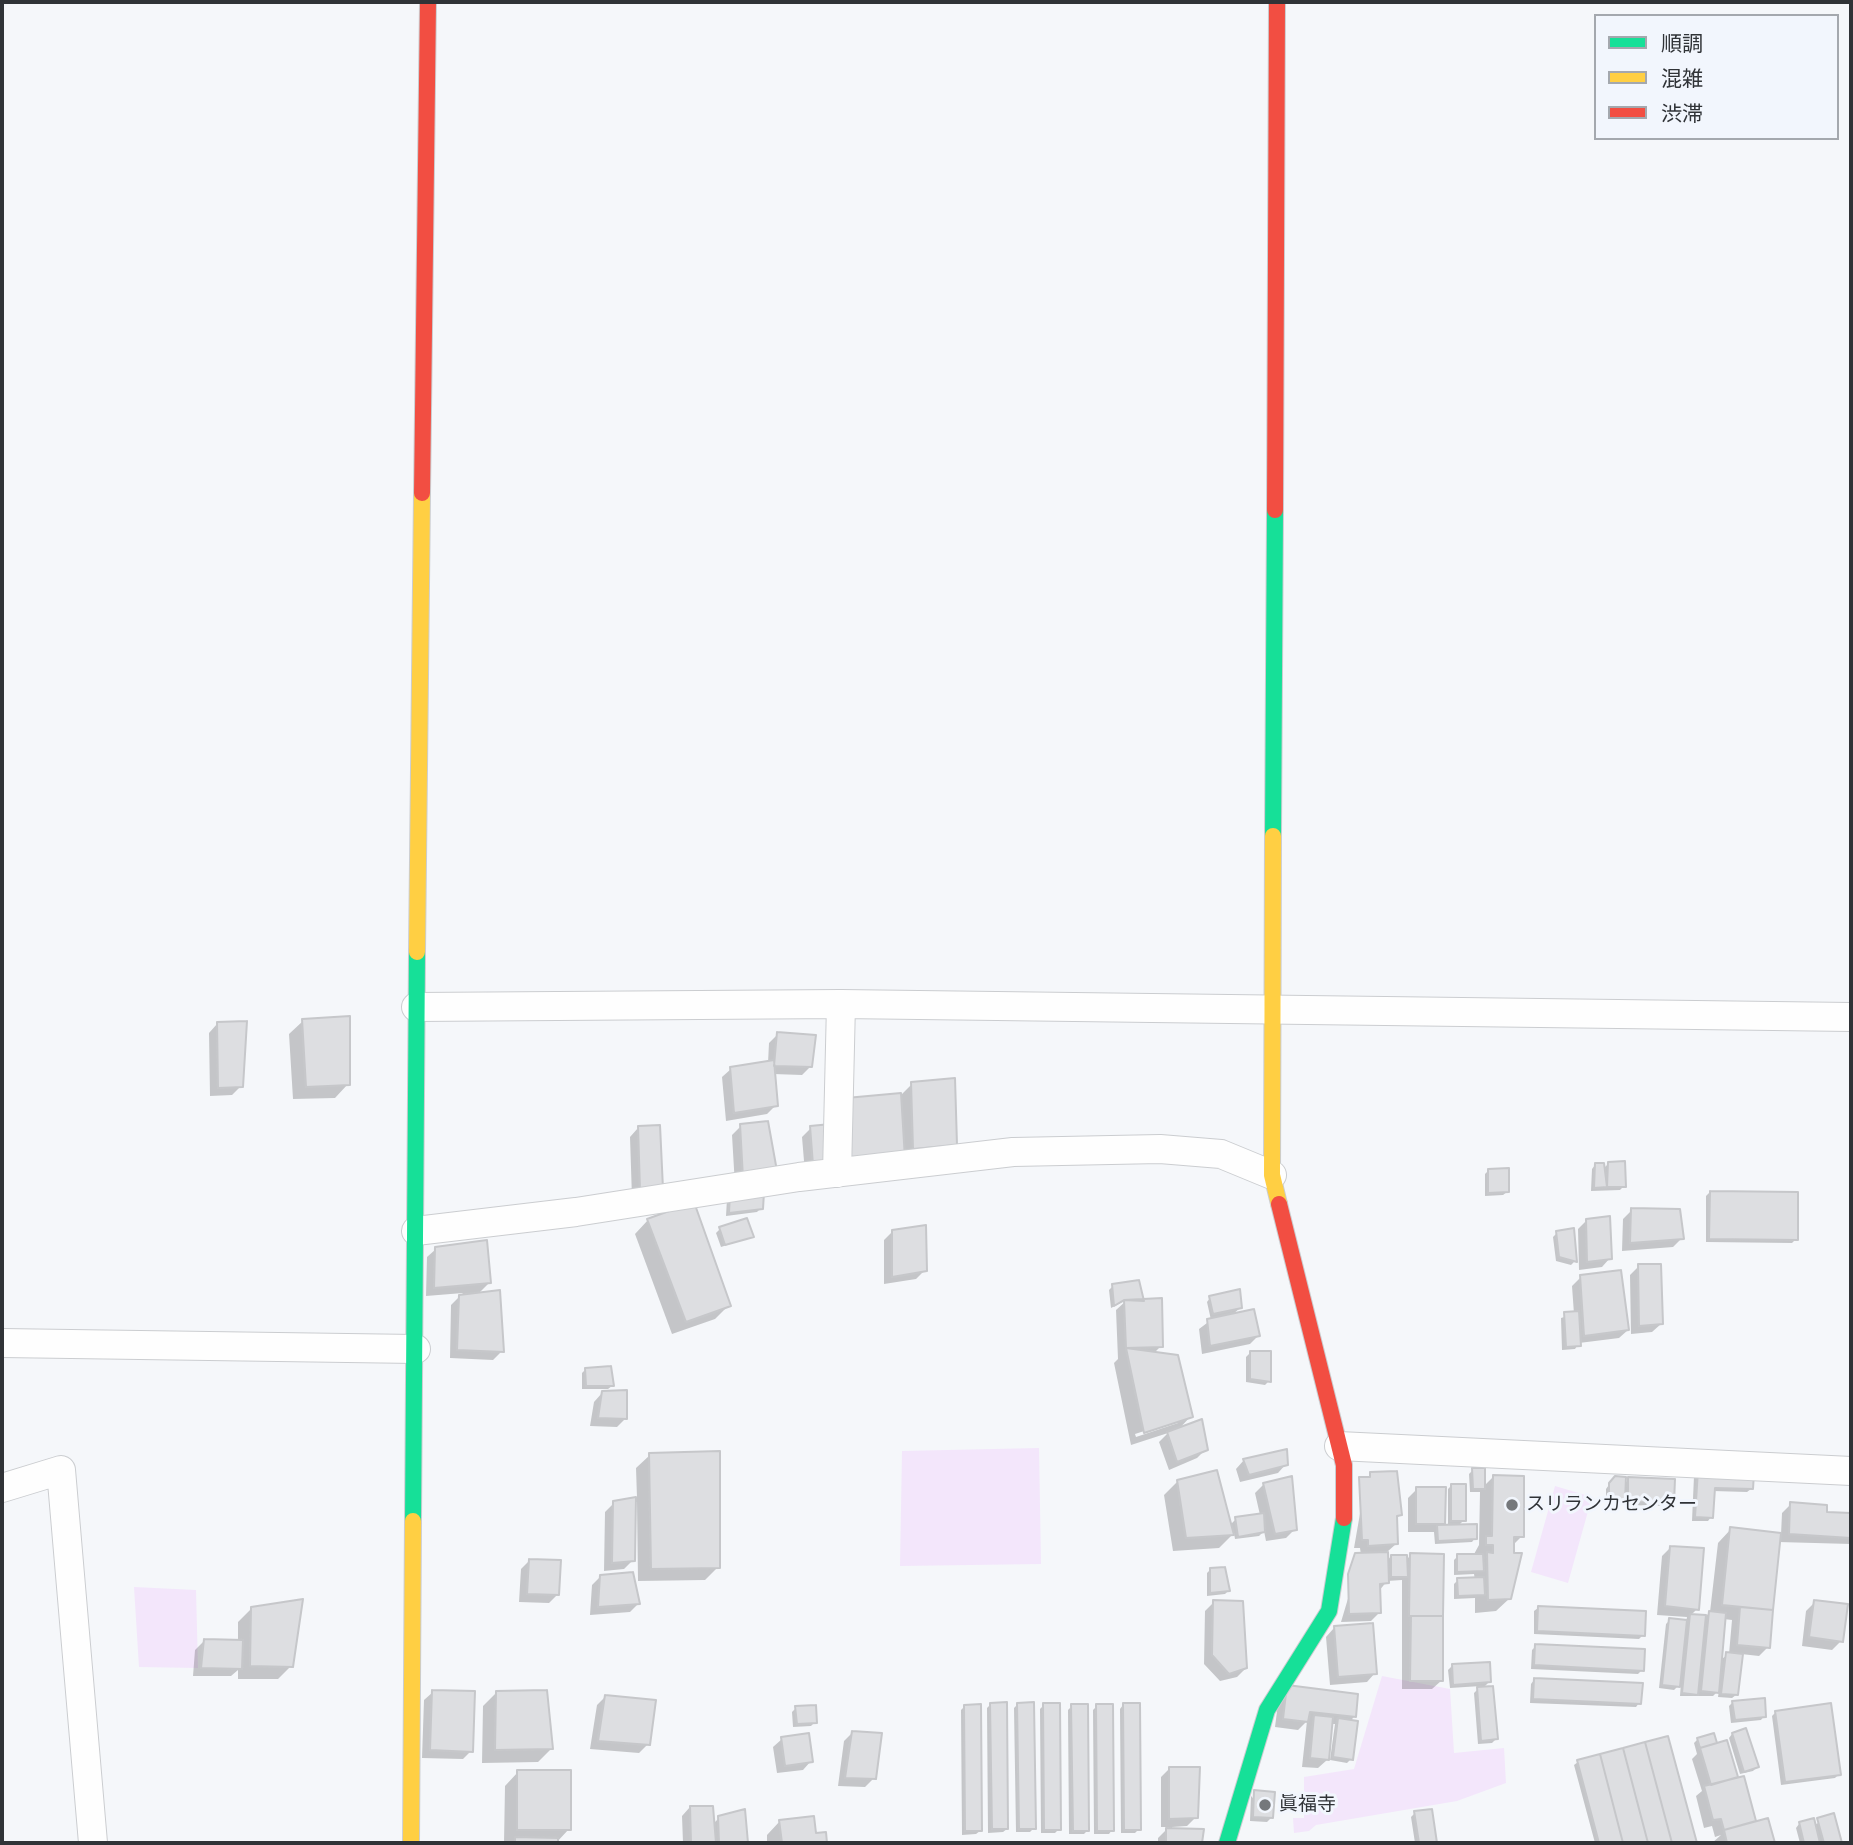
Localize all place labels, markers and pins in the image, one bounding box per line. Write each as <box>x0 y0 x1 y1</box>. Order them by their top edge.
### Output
place label: スリランカセンター <box>1526 1494 1697 1516</box>
marker: スリランカセンター <box>1504 1497 1520 1513</box>
place label: 眞福寺 <box>1279 1794 1336 1816</box>
marker: 眞福寺 <box>1257 1797 1273 1813</box>

